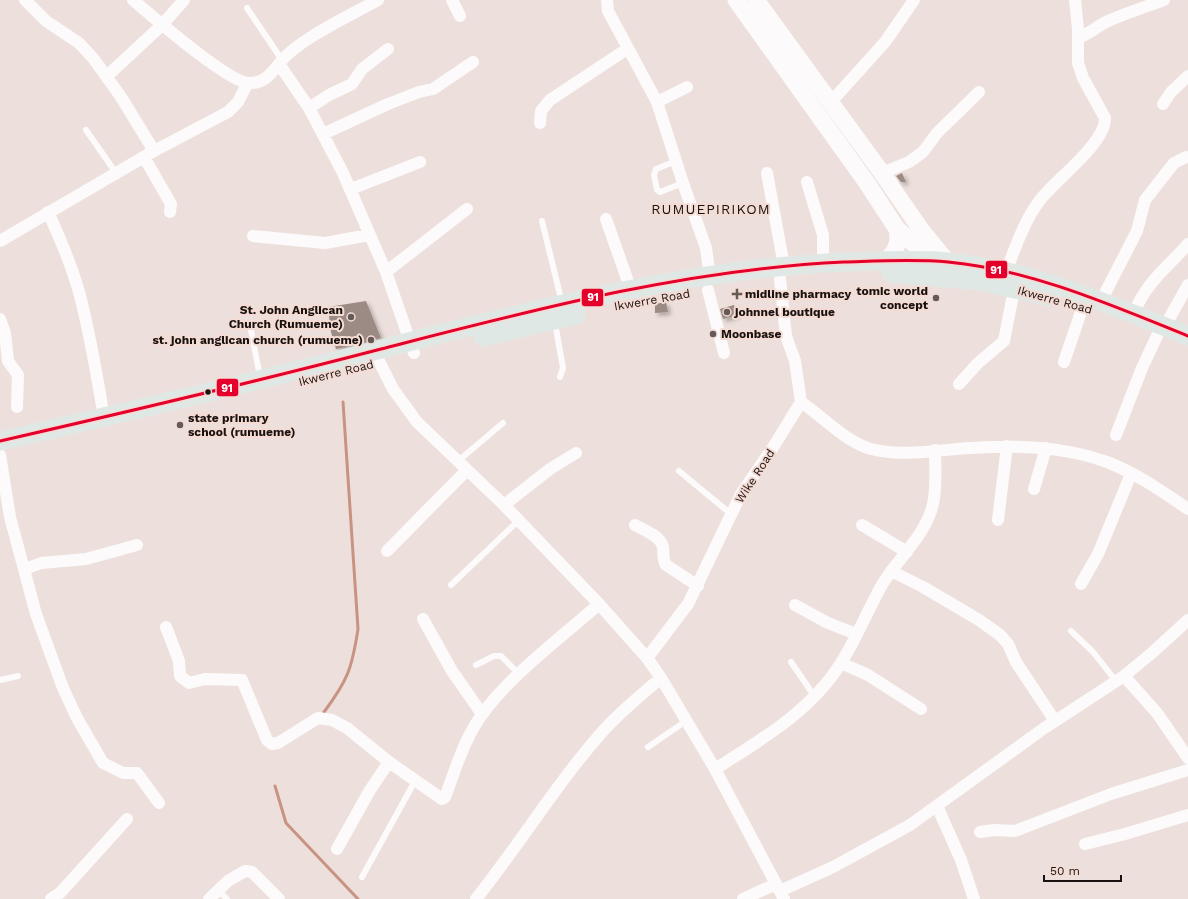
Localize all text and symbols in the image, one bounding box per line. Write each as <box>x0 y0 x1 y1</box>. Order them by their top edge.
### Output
district label: RUMUEPIRIKOM <box>651 201 771 217</box>
line badge: 91 <box>985 260 1008 279</box>
text: 91 <box>990 264 1002 277</box>
street label: Ikwerre Road <box>1016 283 1094 317</box>
place label: tomic world concept <box>856 284 929 312</box>
street label: Ikwerre Road <box>613 286 691 314</box>
place label: midline pharmacy <box>745 287 852 301</box>
line badge: 91 <box>581 288 604 307</box>
marker: midline pharmacy <box>732 289 742 299</box>
text: 91 <box>587 291 599 304</box>
marker: tomic world concept <box>931 293 941 303</box>
place label: St. John Anglican Church (Rumueme) <box>229 303 343 331</box>
place label: johnnel boutique <box>733 305 835 319</box>
marker: johnnel boutique <box>722 307 732 317</box>
marker: St. John Anglican Church (Rumueme) <box>346 312 356 322</box>
place label: Moonbase <box>721 327 781 341</box>
marker: Moonbase <box>708 329 718 339</box>
place label: st. john anglican church (rumueme) <box>152 333 363 347</box>
marker: st. john anglican church (rumueme) <box>366 335 376 345</box>
street label: Ikwerre Road <box>297 357 375 389</box>
line badge: 91 <box>216 378 239 397</box>
text: 91 <box>221 382 233 395</box>
unlabelled marker <box>203 387 213 397</box>
place label: state primary school (rumueme) <box>188 411 296 439</box>
marker: state primary school (rumueme) <box>175 420 185 430</box>
street label: Wike Road <box>732 446 778 506</box>
scale bar <box>1044 857 1121 883</box>
text: 50 m <box>1050 864 1080 878</box>

